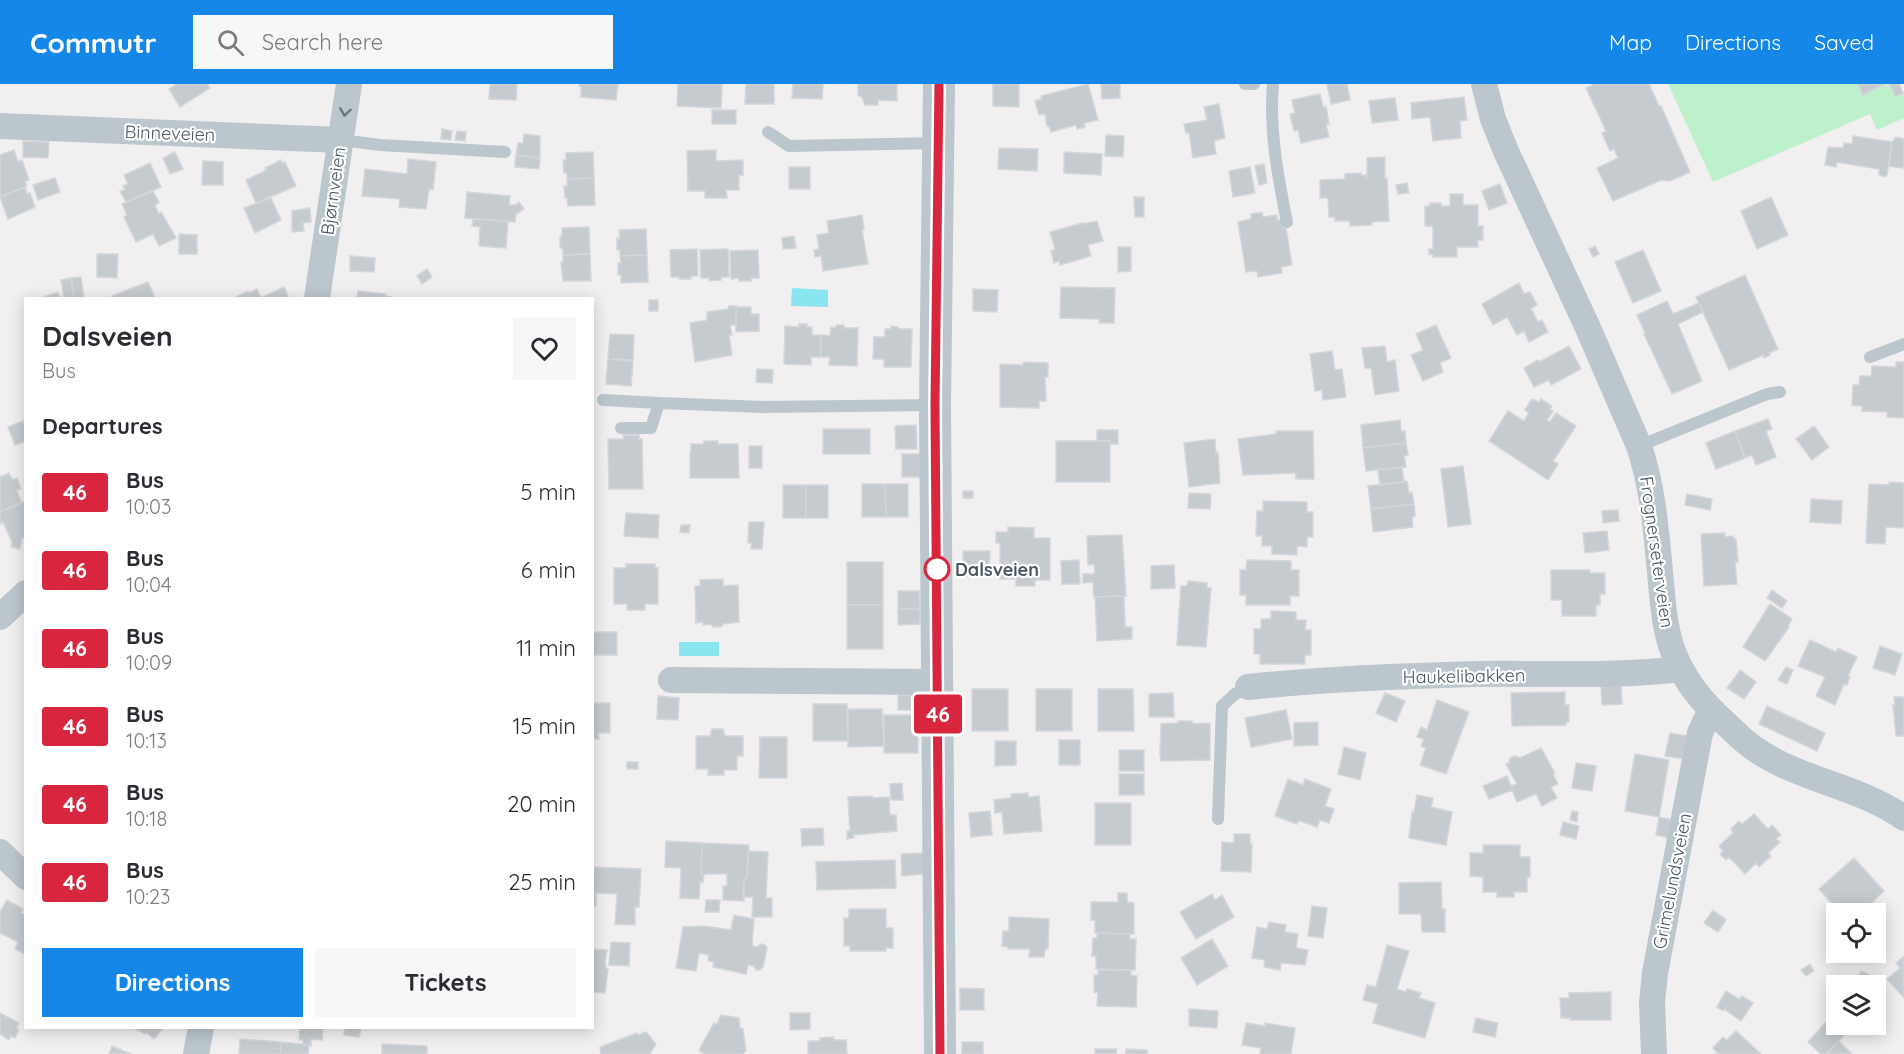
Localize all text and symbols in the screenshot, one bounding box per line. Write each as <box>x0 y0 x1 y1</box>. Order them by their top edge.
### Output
search box <box>193 15 613 69</box>
text: Commutr <box>30 25 157 60</box>
icon: search <box>214 26 247 59</box>
text: Search here <box>262 28 383 56</box>
text: Map <box>1609 29 1652 55</box>
text: Directions <box>1685 29 1781 55</box>
text: Saved <box>1814 29 1874 55</box>
one-way arrow <box>339 108 351 117</box>
street label: Binneveien <box>124 120 216 146</box>
street label: Bjørnveien <box>315 145 351 237</box>
button: heart <box>513 317 576 380</box>
text: Dalsveien <box>42 318 173 353</box>
text: Bus <box>42 358 76 383</box>
text: Departures <box>42 412 163 440</box>
text: Bus <box>126 466 164 494</box>
street label: Frognerseterveien <box>1635 475 1679 629</box>
text: 5 min <box>521 478 576 506</box>
text: 46 <box>63 479 87 505</box>
text: 10:03 <box>126 494 171 519</box>
text: Bus <box>126 544 164 572</box>
text: 6 min <box>521 556 576 584</box>
marker: Dalsveien <box>924 556 950 582</box>
text: 46 <box>63 557 87 583</box>
place label: Dalsveien <box>955 558 1039 581</box>
text: 10:04 <box>126 572 171 597</box>
text: Bus <box>126 622 164 650</box>
text: 11 min <box>516 634 576 662</box>
text: 46 <box>63 635 87 661</box>
text: 10:09 <box>126 650 172 675</box>
street label: Haukelibakken <box>1403 663 1525 689</box>
line badge: 46 <box>911 694 965 734</box>
text: Bus <box>126 700 164 728</box>
text: 46 <box>926 701 950 727</box>
text: 15 min <box>512 712 576 740</box>
text: 46 <box>63 713 87 739</box>
text: 10:13 <box>126 728 167 753</box>
text: Bus <box>126 778 164 806</box>
text: 20 min <box>507 790 576 818</box>
text: 46 <box>63 791 87 817</box>
text: 10:18 <box>126 806 167 831</box>
street label: Grimelundsveien <box>1648 811 1696 951</box>
text: Bus <box>126 856 164 884</box>
text: 25 min <box>508 868 576 896</box>
text: 46 <box>63 869 87 895</box>
text: 10:23 <box>126 884 171 909</box>
map controls <box>1826 903 1886 1035</box>
button: locate <box>1826 903 1886 963</box>
button: Directions <box>42 948 303 1017</box>
button: Tickets <box>315 948 576 1017</box>
button: layers <box>1826 975 1886 1035</box>

